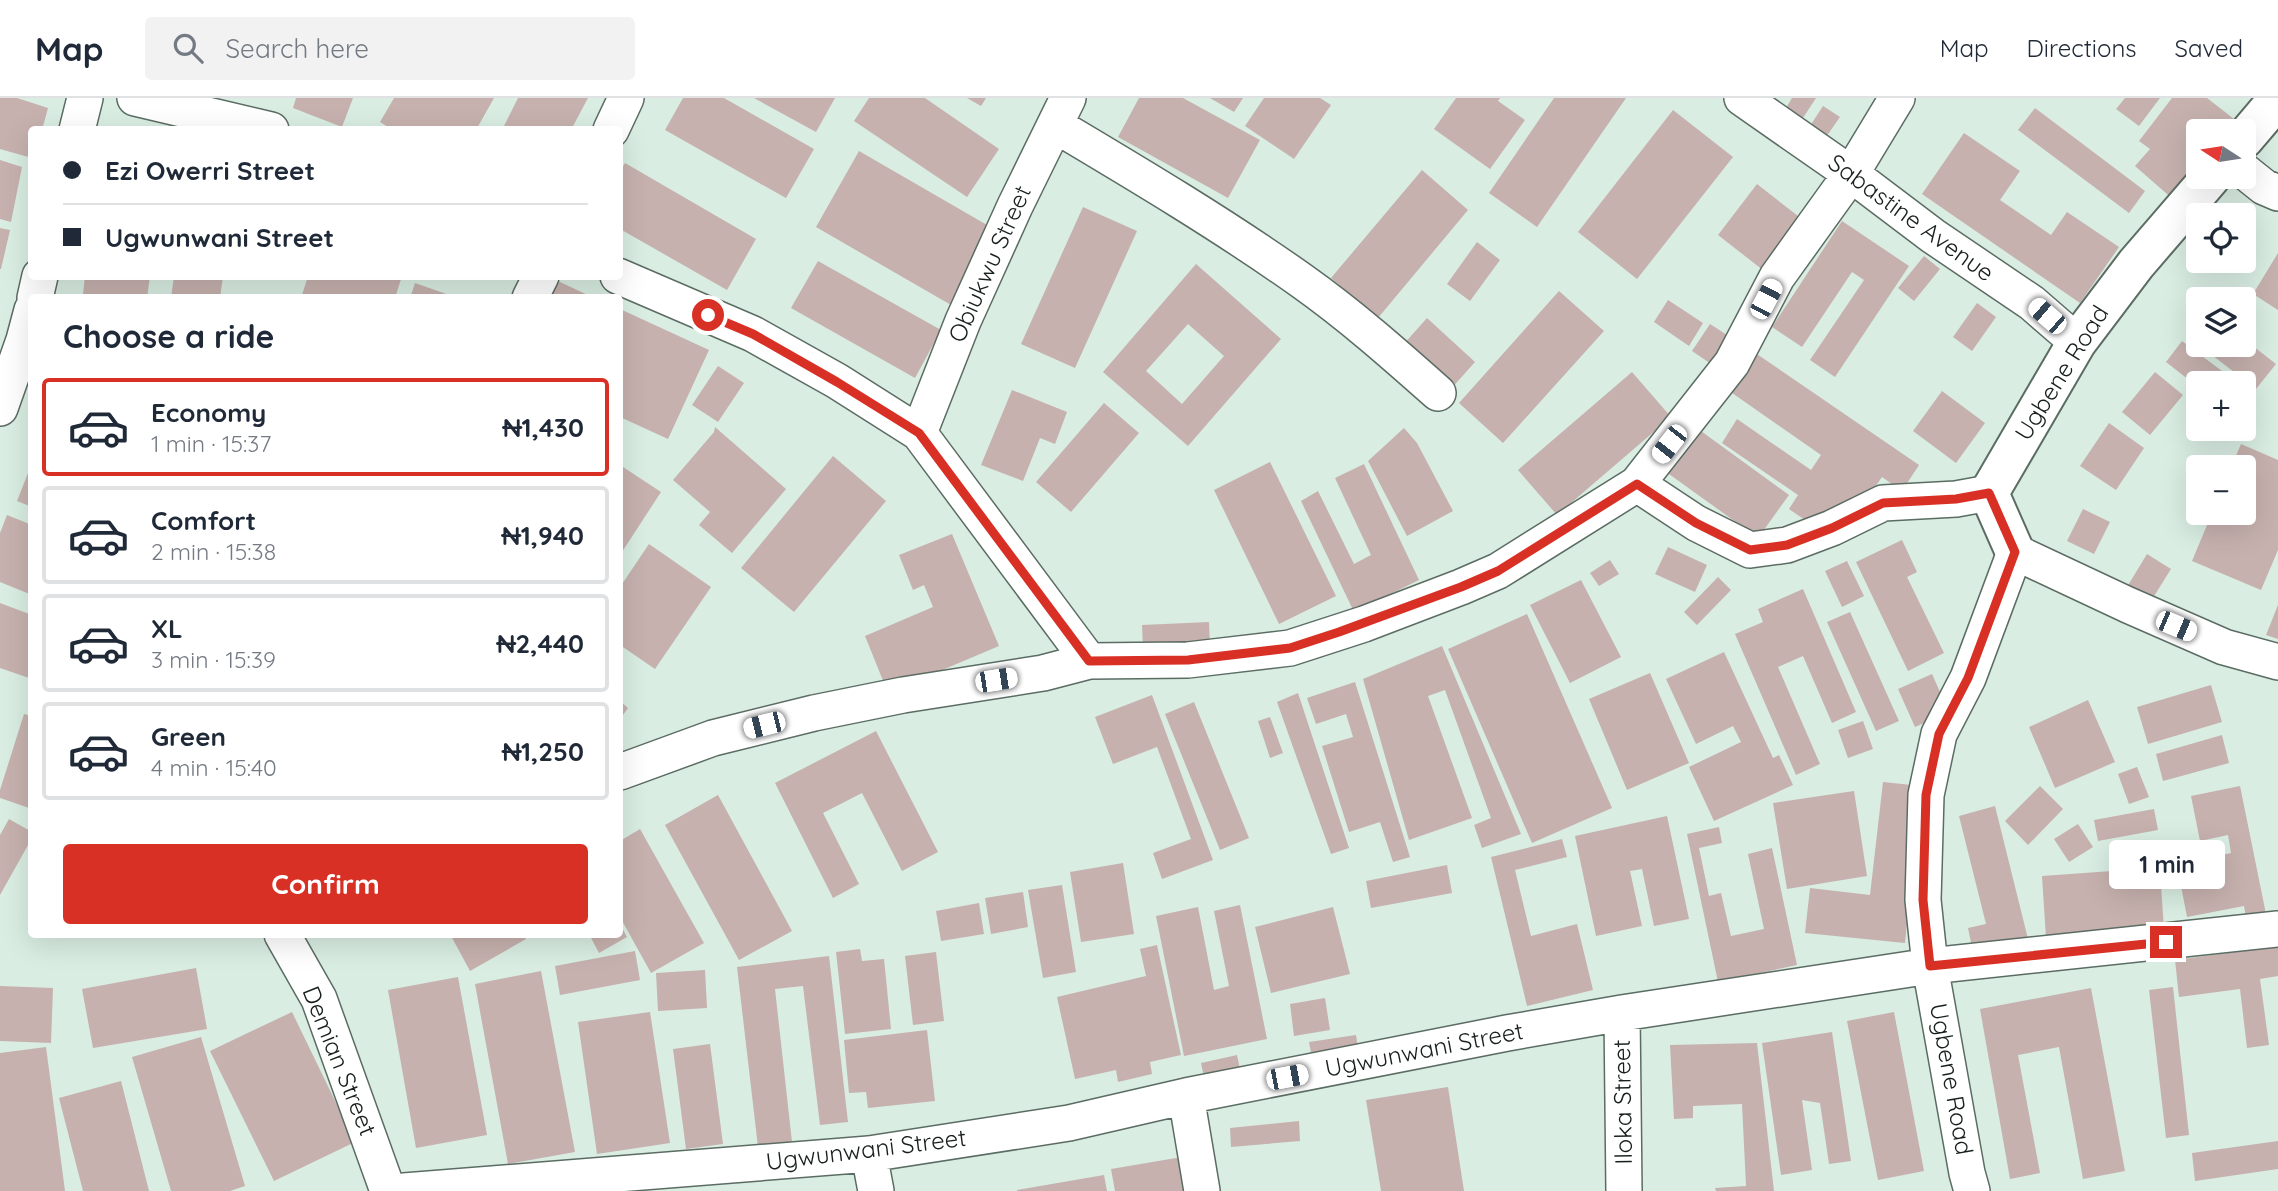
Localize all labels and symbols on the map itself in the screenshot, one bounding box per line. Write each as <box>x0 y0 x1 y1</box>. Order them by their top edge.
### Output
north arrow <box>2186 119 2256 189</box>
street label: Sabastine Avenue <box>1823 147 2000 287</box>
street label: Obiukwu Street <box>941 181 1037 347</box>
car <box>1747 276 1786 322</box>
car <box>2025 294 2070 338</box>
route start <box>692 299 724 331</box>
street label: Ugbene Road <box>2008 299 2115 446</box>
car <box>1648 421 1691 467</box>
car <box>2153 608 2200 644</box>
car <box>974 666 1019 694</box>
car <box>742 710 787 740</box>
callout: 1 min <box>2108 840 2224 890</box>
route end <box>2150 926 2182 958</box>
street label: Demian Street <box>296 981 384 1140</box>
street label: Ugbene Road <box>1924 1001 1980 1157</box>
street label: Ugwunwani Street <box>1322 1015 1526 1083</box>
street label: Iloka Street <box>1606 1039 1638 1165</box>
car <box>1265 1063 1310 1091</box>
street label: Ugwunwani Street <box>764 1122 968 1176</box>

